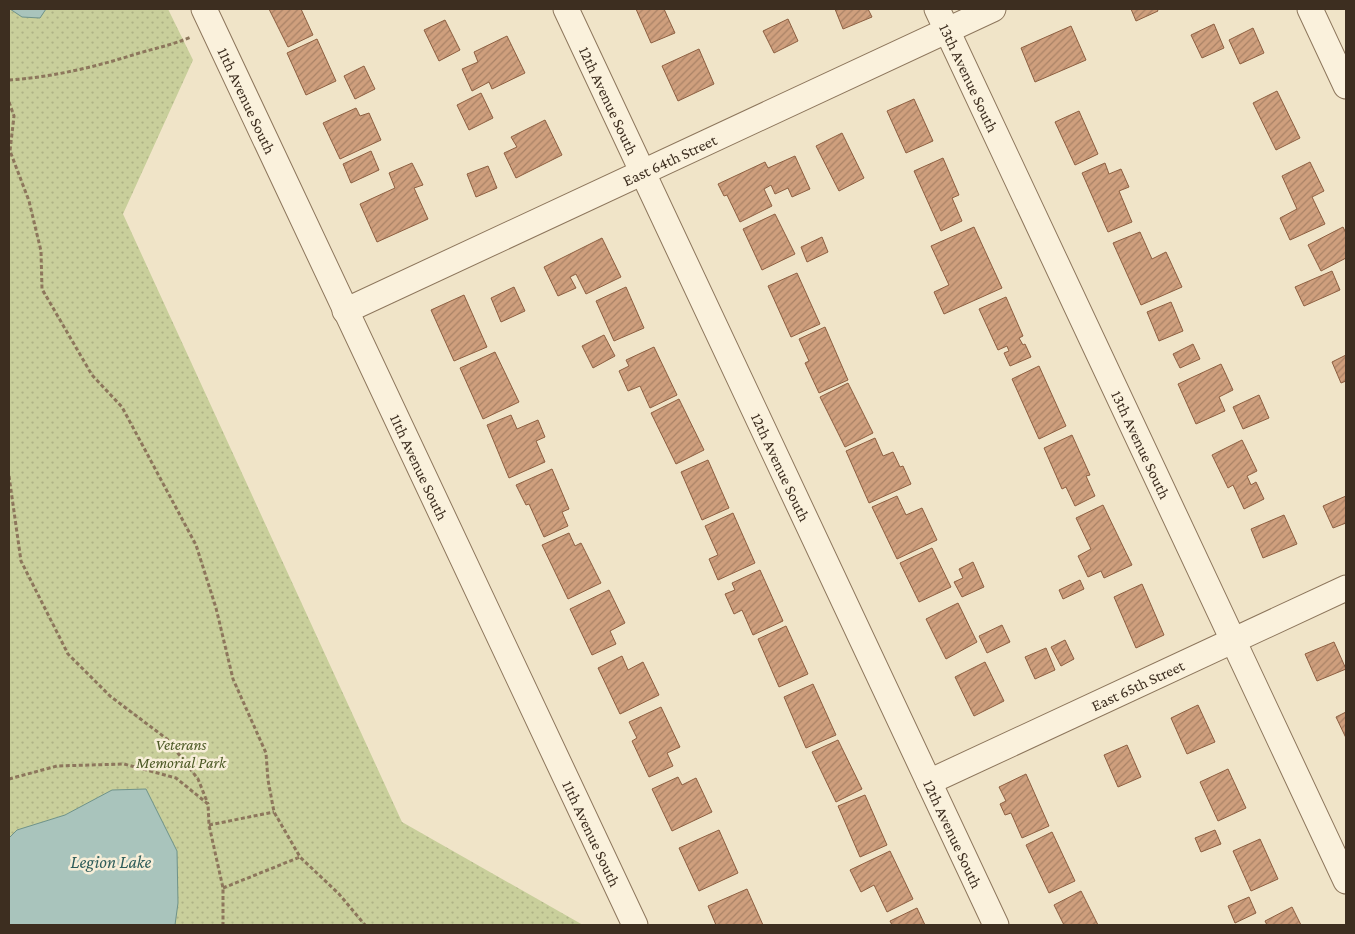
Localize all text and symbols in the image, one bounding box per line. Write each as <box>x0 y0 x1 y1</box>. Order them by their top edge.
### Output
street label: 13th Avenue South <box>937 21 1002 135</box>
street label: 12th Avenue South <box>576 44 642 158</box>
street label: 11th Avenue South <box>215 45 279 157</box>
street label: East 64th Street <box>620 130 720 189</box>
street label: 13th Avenue South <box>1109 388 1174 502</box>
street label: 12th Avenue South <box>748 410 814 524</box>
street label: 11th Avenue South <box>387 411 452 523</box>
street label: East 65th Street <box>1088 656 1187 714</box>
park label: Veterans Memorial Park <box>135 736 227 771</box>
street label: 11th Avenue South <box>560 777 624 890</box>
street label: 12th Avenue South <box>920 777 986 891</box>
water label: Legion Lake <box>71 852 152 872</box>

